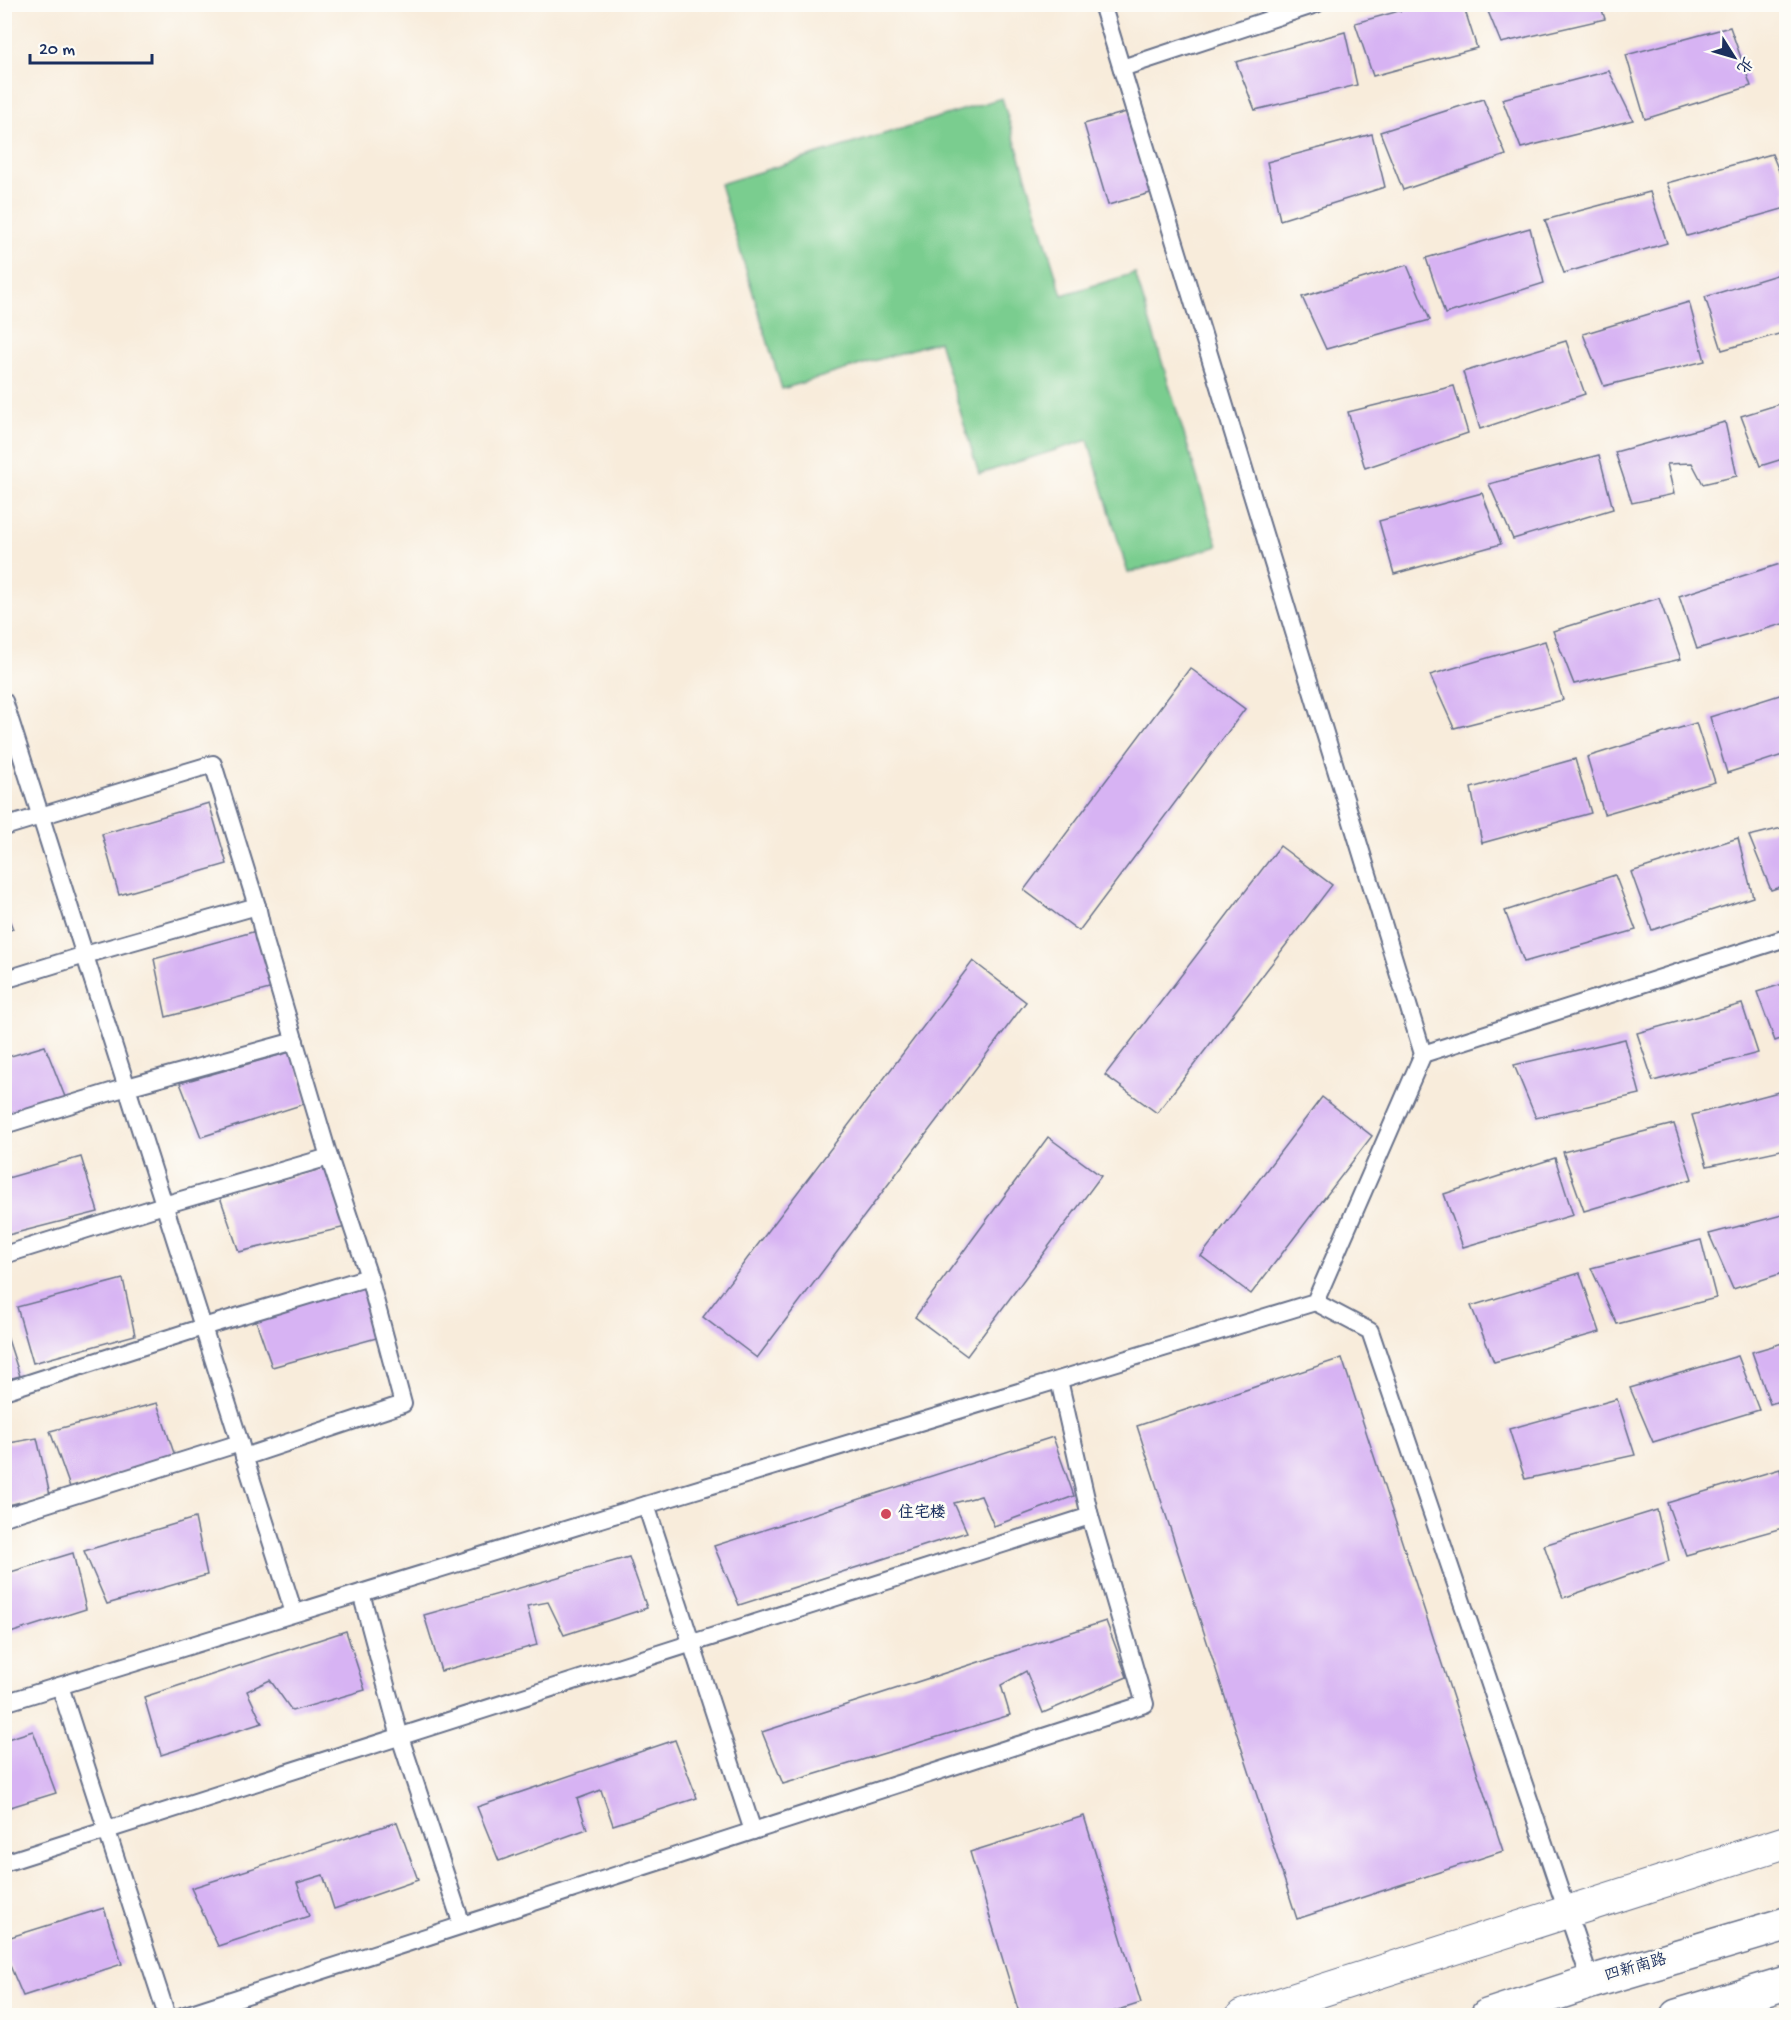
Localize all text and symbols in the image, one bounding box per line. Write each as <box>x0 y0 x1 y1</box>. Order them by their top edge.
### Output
scale bar <box>30 27 152 65</box>
north arrow <box>1704 27 1764 87</box>
text: 20 m <box>39 40 75 61</box>
text: 北 <box>1731 52 1756 77</box>
place label: 住宅楼 <box>898 1503 946 1524</box>
marker: 住宅楼 <box>879 1507 893 1521</box>
street label: 四新南路 <box>1602 1949 1669 1987</box>

